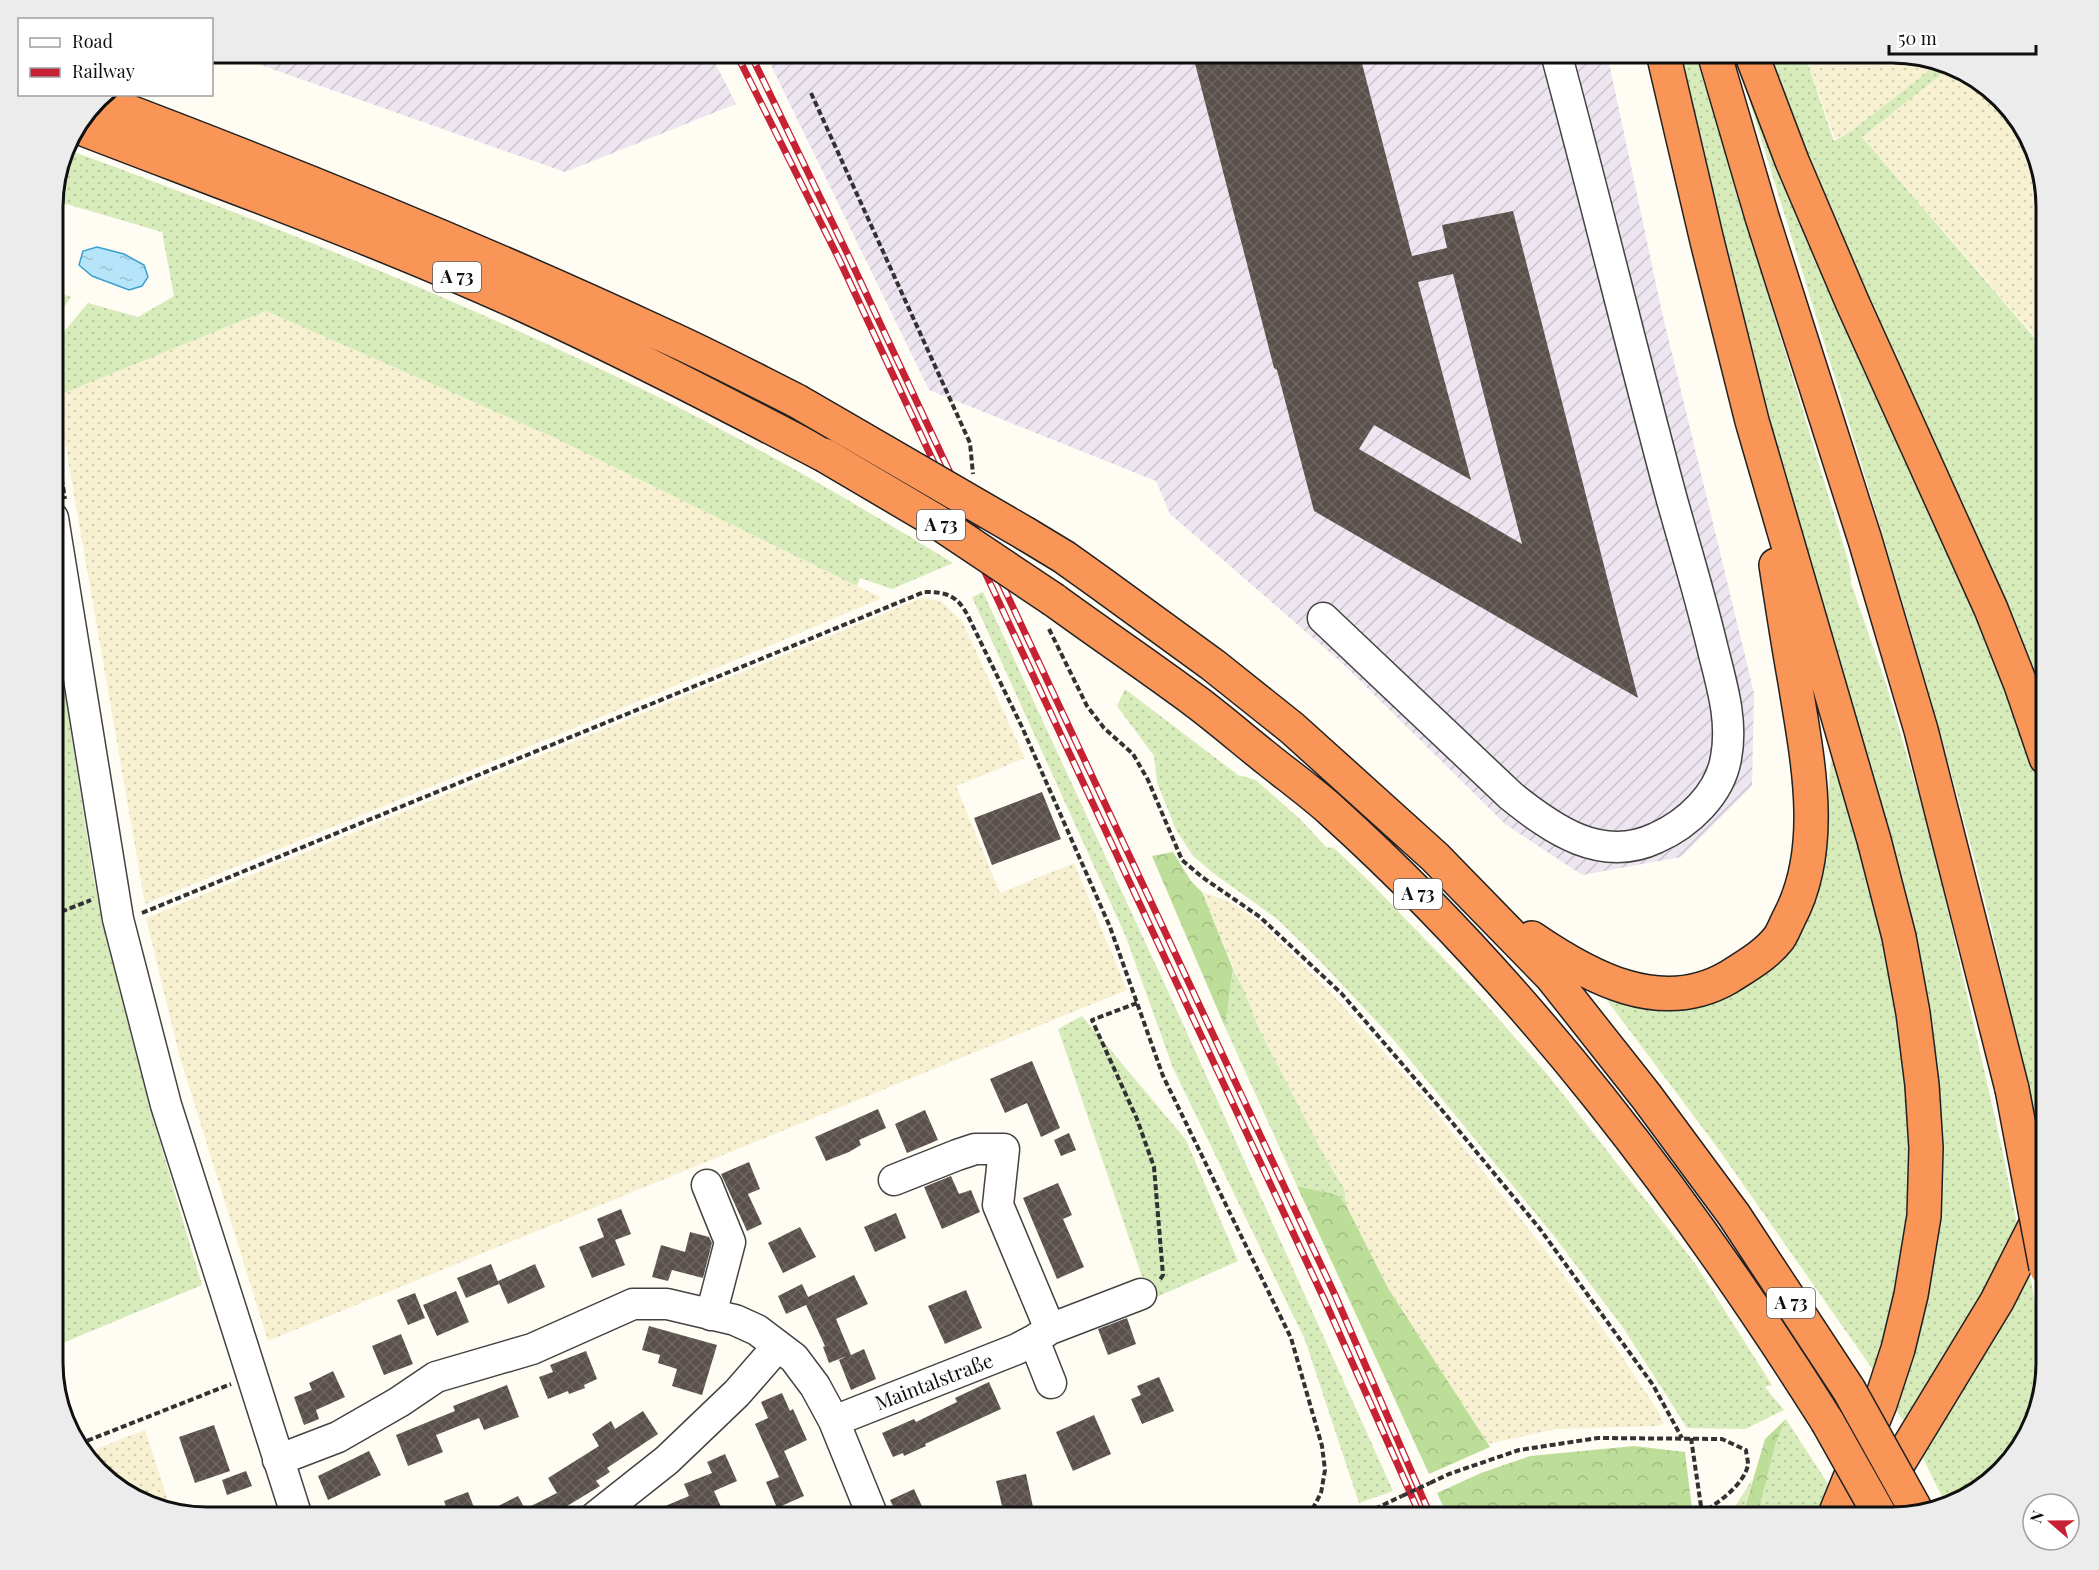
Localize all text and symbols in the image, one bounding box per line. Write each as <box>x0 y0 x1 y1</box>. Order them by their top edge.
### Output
legend <box>18 18 213 96</box>
scale bar <box>1889 18 2036 56</box>
text: 50 m <box>1898 26 1937 50</box>
text: Road <box>72 29 113 53</box>
text: Railway <box>72 59 135 83</box>
road number: A 73 <box>433 262 481 292</box>
road number: A 73 <box>917 510 965 540</box>
road number: A 73 <box>1394 879 1442 909</box>
road number: A 73 <box>1767 1288 1815 1318</box>
street label: Maintalstraße <box>870 1346 996 1416</box>
north arrow <box>2021 1492 2081 1552</box>
text: N <box>2025 1507 2048 1526</box>

